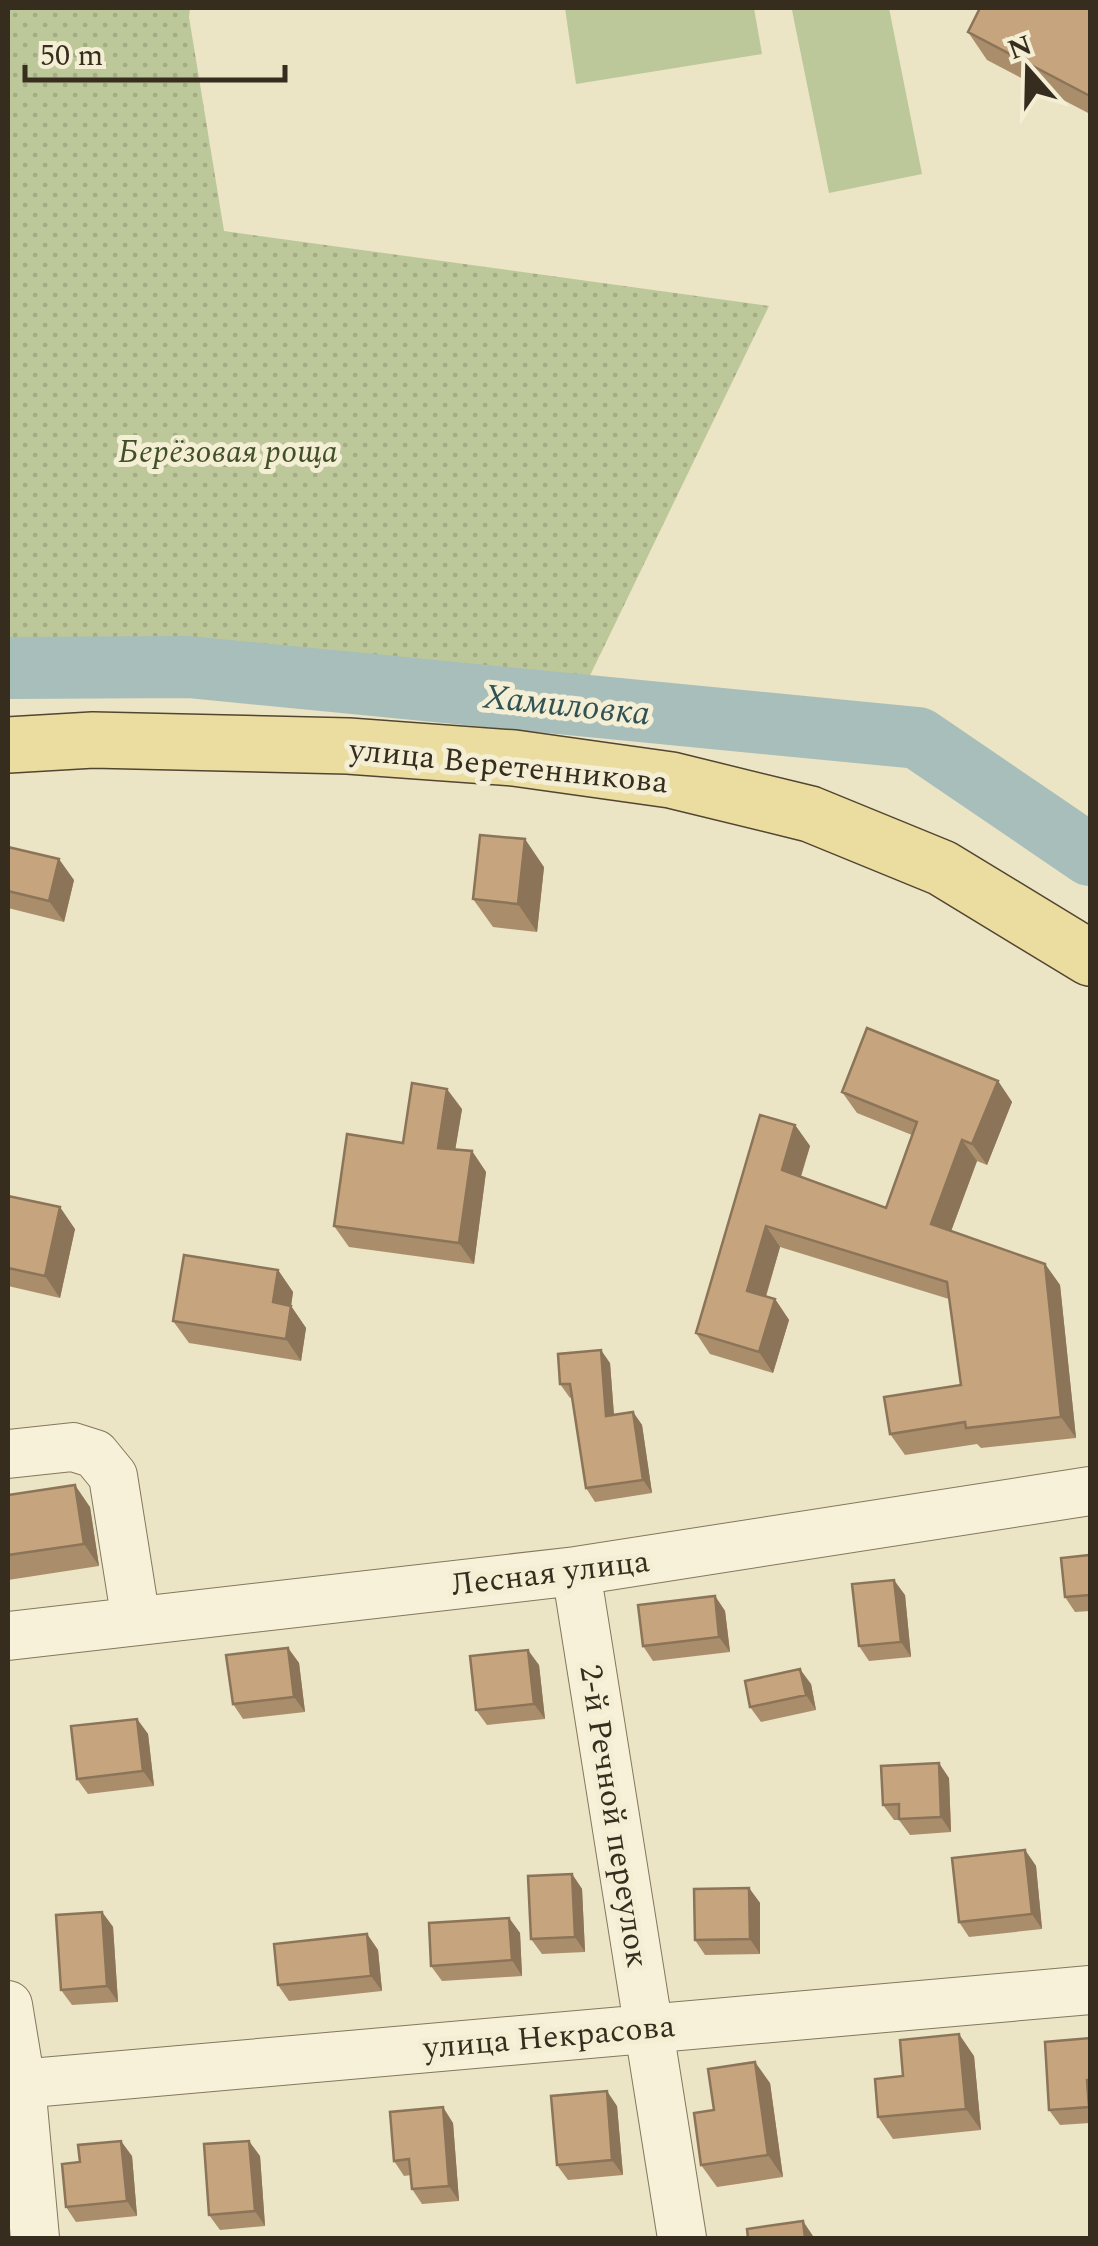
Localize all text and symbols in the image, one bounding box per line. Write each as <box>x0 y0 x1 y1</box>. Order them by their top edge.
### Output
scale bar <box>25 20 285 82</box>
north arrow <box>978 20 1078 120</box>
text: N <box>1002 24 1038 72</box>
text: 50 m <box>40 33 103 79</box>
park label: Берёзовая роща <box>118 428 338 477</box>
water label: Хамиловка <box>480 670 653 741</box>
street label: улица Веретенникова <box>346 725 671 808</box>
street label: Лесная улица <box>448 1537 653 1610</box>
street label: 2-й Речной переулок <box>565 1661 662 1971</box>
street label: улица Некрасова <box>420 2002 677 2073</box>

